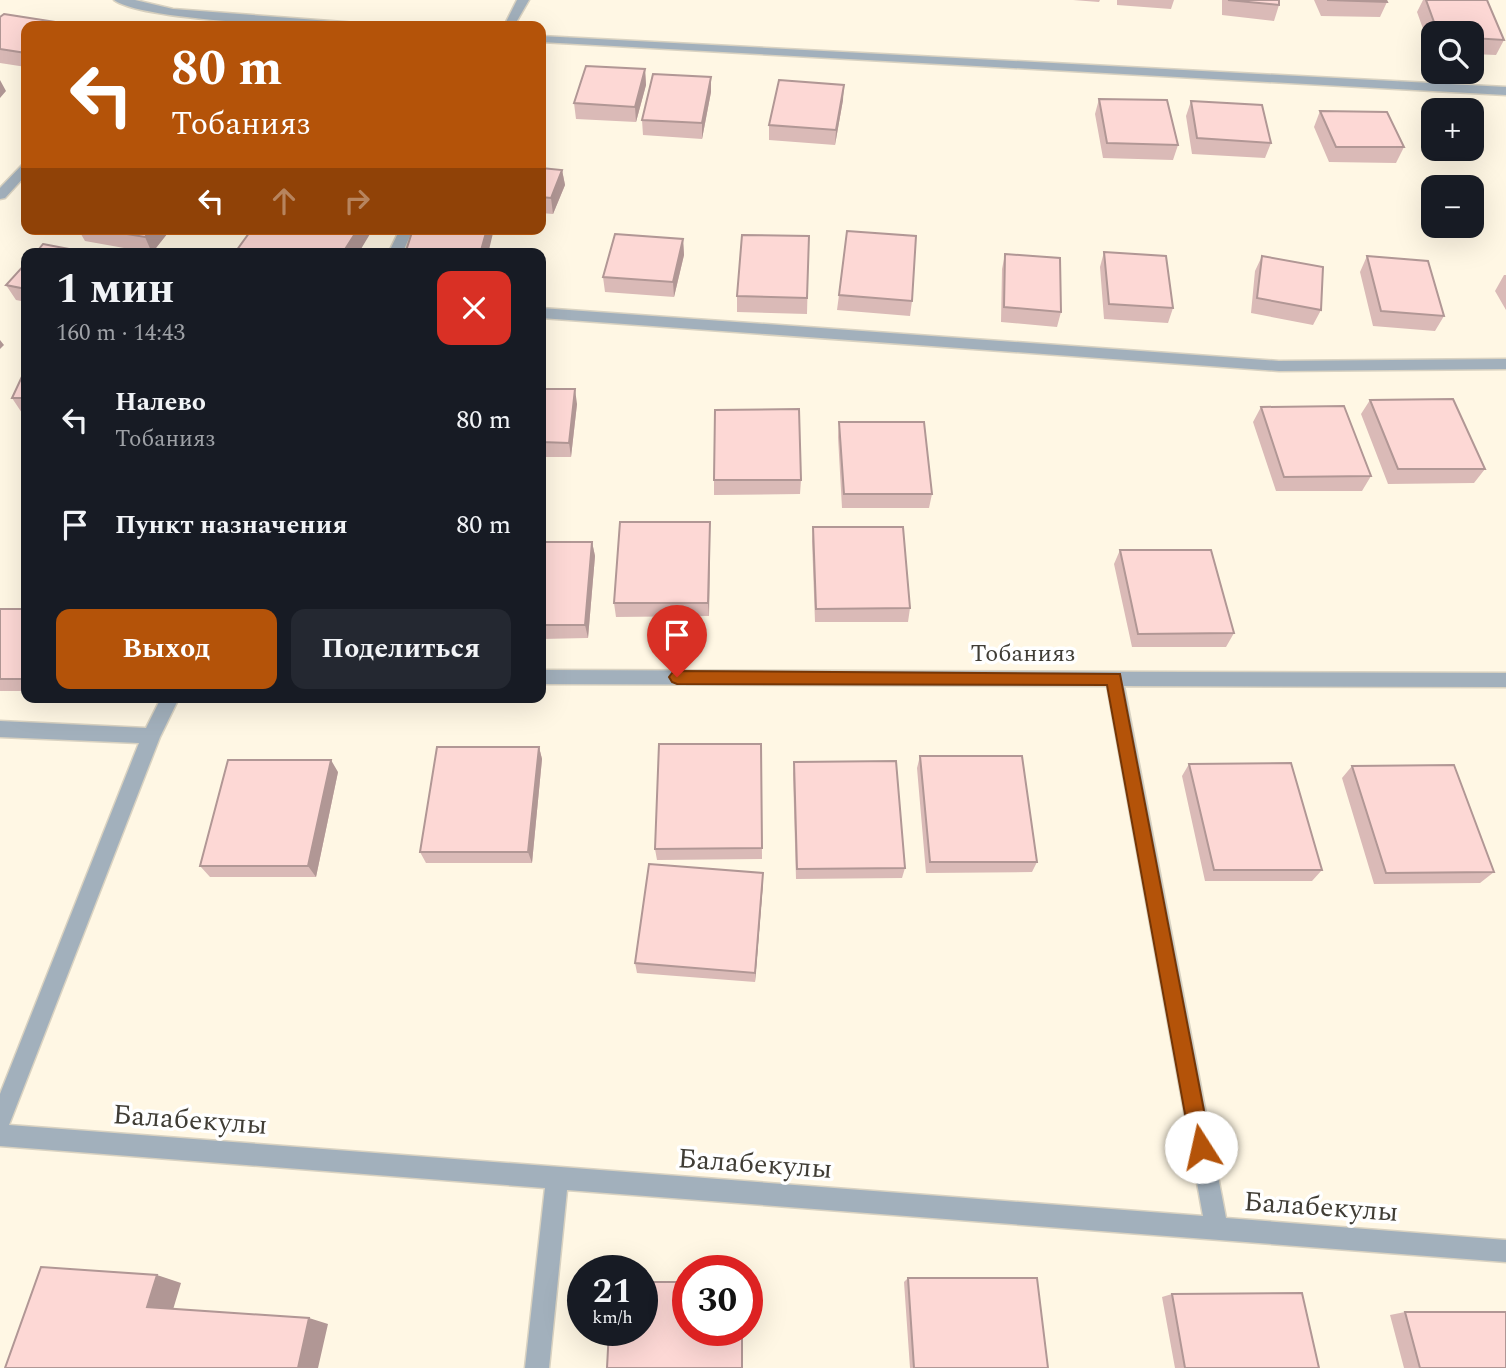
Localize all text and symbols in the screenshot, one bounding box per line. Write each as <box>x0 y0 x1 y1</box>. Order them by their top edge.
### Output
map controls <box>1421 21 1484 238</box>
button: search <box>1421 21 1484 84</box>
text: 80 m <box>171 32 282 107</box>
icon: left <box>56 49 147 140</box>
button: + <box>1421 98 1484 161</box>
text: Тобанияз <box>171 100 311 149</box>
button: − <box>1421 175 1484 238</box>
icon: left <box>192 182 230 220</box>
icon: ahead <box>265 182 303 220</box>
icon: right <box>338 182 376 220</box>
text: 1 мин <box>56 258 174 321</box>
button: close <box>437 271 511 345</box>
text: 160 m · 14:43 <box>56 316 185 351</box>
text: Налево <box>115 382 206 422</box>
text: 80 m <box>456 400 511 440</box>
icon: left <box>56 401 94 439</box>
text: Тобанияз <box>115 422 215 457</box>
text: Пункт назначения <box>115 505 348 545</box>
text: 80 m <box>456 505 511 545</box>
icon: arrive <box>56 506 94 544</box>
pin <box>647 605 707 677</box>
button: Выход <box>56 609 277 689</box>
button: Поделиться <box>291 609 511 689</box>
icon: arrive <box>658 616 696 654</box>
street label: Тобанияз <box>971 636 1075 672</box>
street label: Балабекулы <box>111 1093 269 1147</box>
position arrow <box>1164 1110 1238 1184</box>
street label: Балабекулы <box>676 1137 834 1191</box>
street label: Балабекулы <box>1242 1180 1400 1234</box>
speed limit sign: 30 <box>672 1255 763 1346</box>
text: 21 <box>593 1265 632 1318</box>
text: km/h <box>592 1304 633 1331</box>

